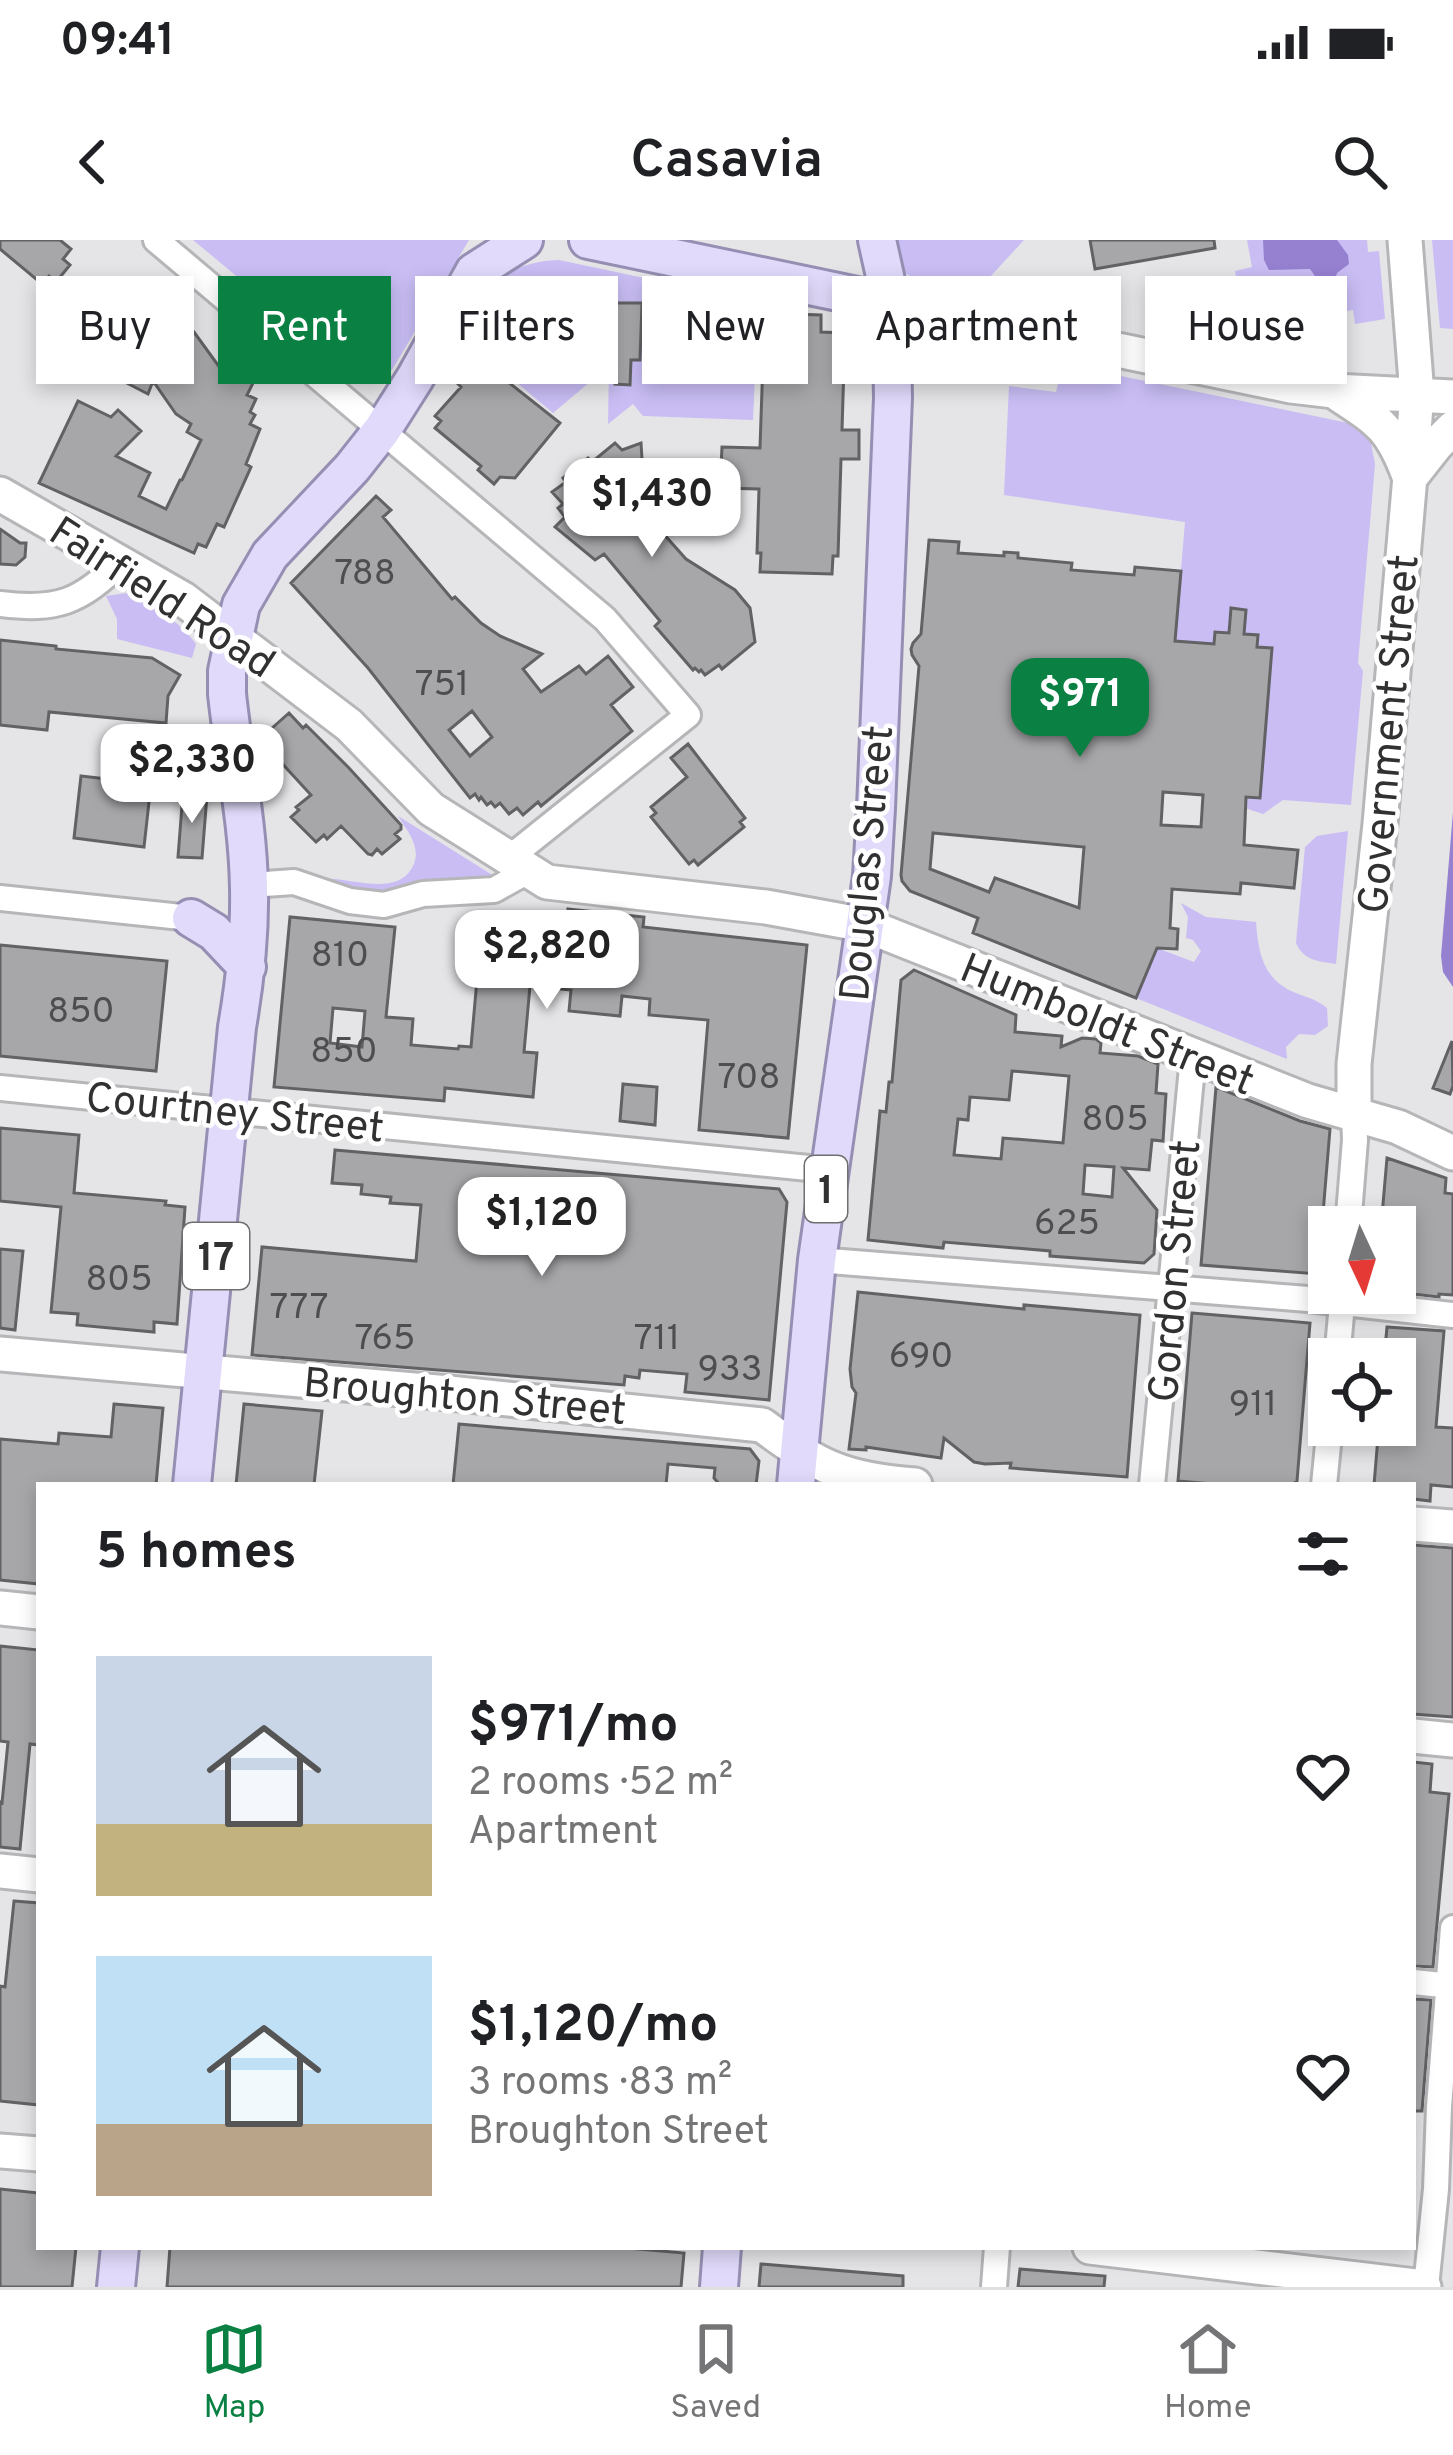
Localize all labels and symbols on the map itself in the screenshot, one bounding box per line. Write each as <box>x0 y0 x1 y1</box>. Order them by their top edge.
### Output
pin: $1,430 <box>554 458 750 560</box>
street label: Fairfield Road <box>38 507 283 692</box>
house number: 788 <box>334 552 396 598</box>
street label: Government Street <box>1349 553 1434 916</box>
pin: $971 <box>1009 658 1151 760</box>
house number: 751 <box>415 663 469 709</box>
street label: Douglas Street <box>831 723 908 1004</box>
pin: $2,330 <box>94 724 290 826</box>
pin: $2,820 <box>449 910 645 1012</box>
house number: 810 <box>311 934 369 980</box>
street label: Humboldt Street <box>951 944 1261 1110</box>
house number: 850 <box>47 990 115 1036</box>
house number: 850 <box>310 1030 378 1076</box>
house number: 708 <box>718 1056 780 1102</box>
street label: Courtney Street <box>83 1073 386 1157</box>
house number: 805 <box>1081 1098 1149 1144</box>
street label: Gordon Street <box>1140 1138 1215 1405</box>
road number: 1 <box>805 1156 847 1222</box>
pin: $1,120 <box>444 1177 640 1279</box>
house number: 625 <box>1034 1202 1100 1248</box>
north arrow <box>1308 1206 1416 1314</box>
road number: 17 <box>183 1223 249 1289</box>
house number: 805 <box>85 1258 153 1304</box>
house number: 777 <box>270 1286 328 1332</box>
house number: 765 <box>355 1317 415 1363</box>
house number: 711 <box>634 1317 680 1363</box>
house number: 690 <box>889 1335 953 1381</box>
house number: 933 <box>698 1348 762 1394</box>
street label: Broughton Street <box>301 1359 628 1440</box>
house number: 911 <box>1229 1383 1277 1429</box>

